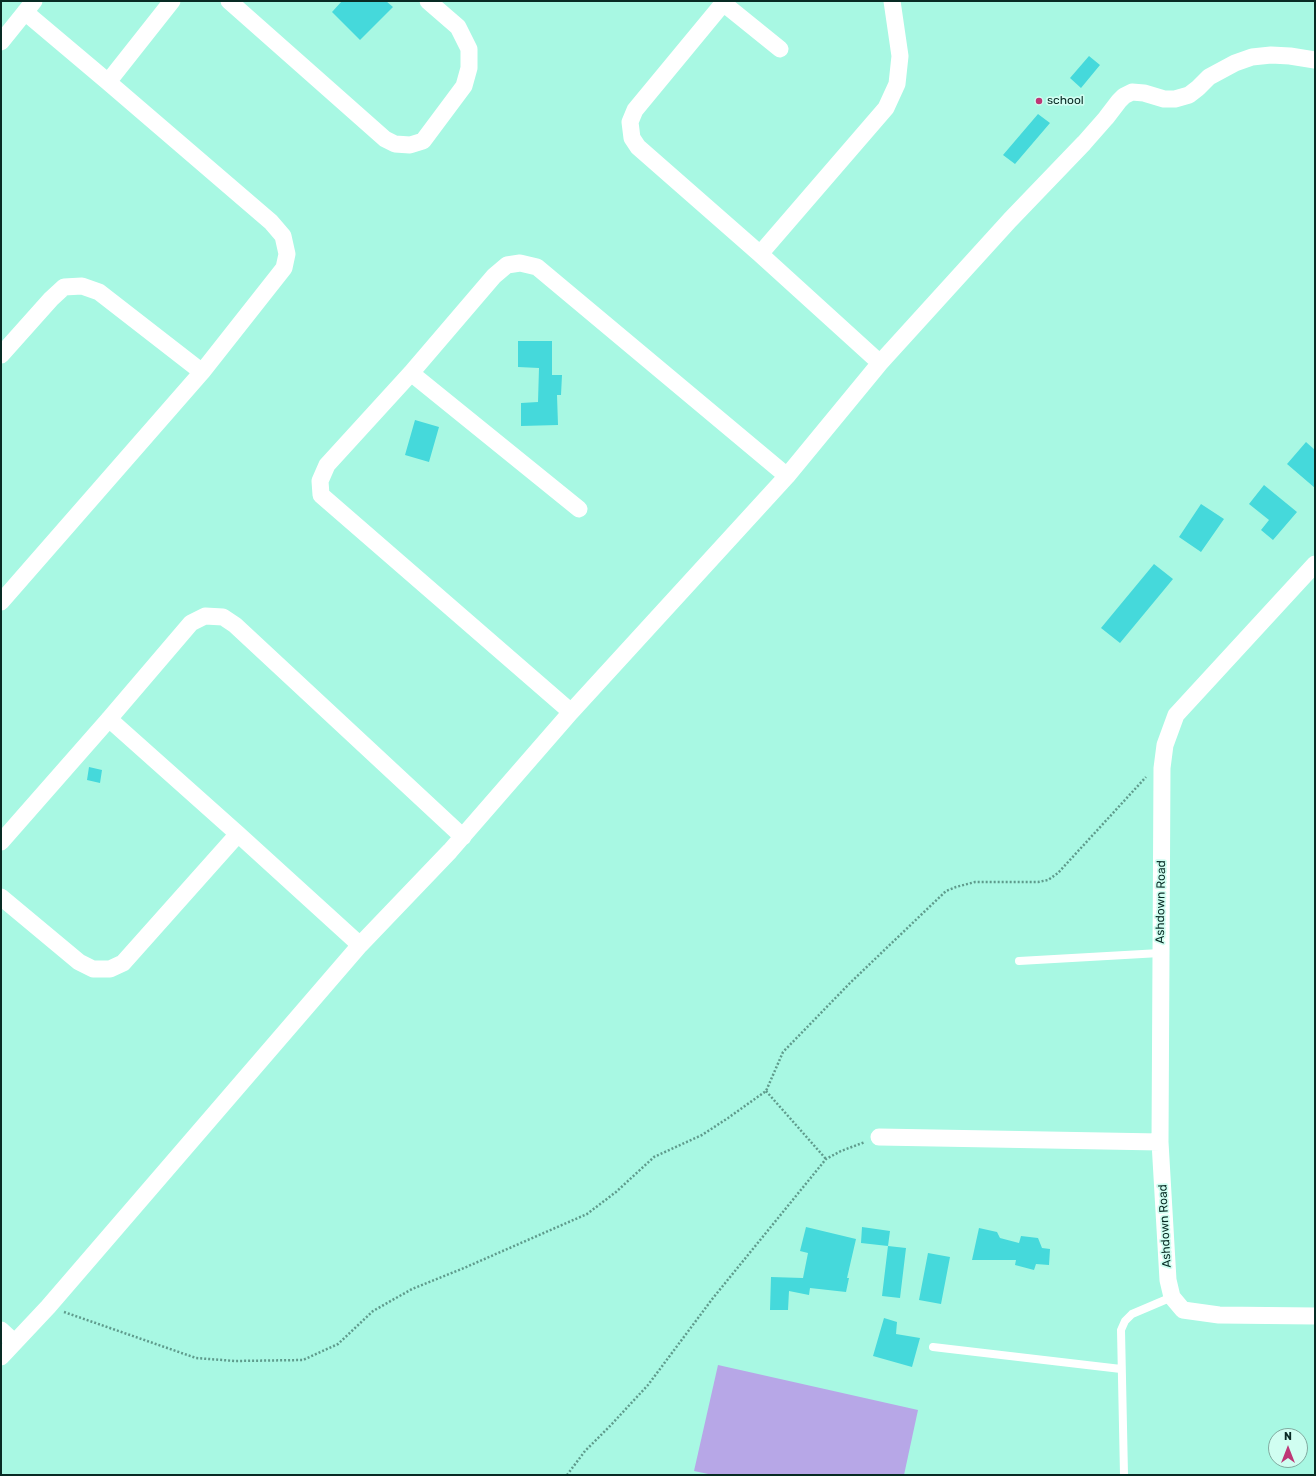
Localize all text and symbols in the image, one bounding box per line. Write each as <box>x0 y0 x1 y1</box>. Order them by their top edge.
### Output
place label: school <box>1047 94 1084 108</box>
marker: school <box>1034 96 1044 106</box>
street label: Ashdown Road <box>1153 860 1169 944</box>
street label: Ashdown Road <box>1156 1184 1174 1268</box>
north arrow <box>1268 1428 1308 1468</box>
text: N <box>1284 1430 1292 1443</box>

